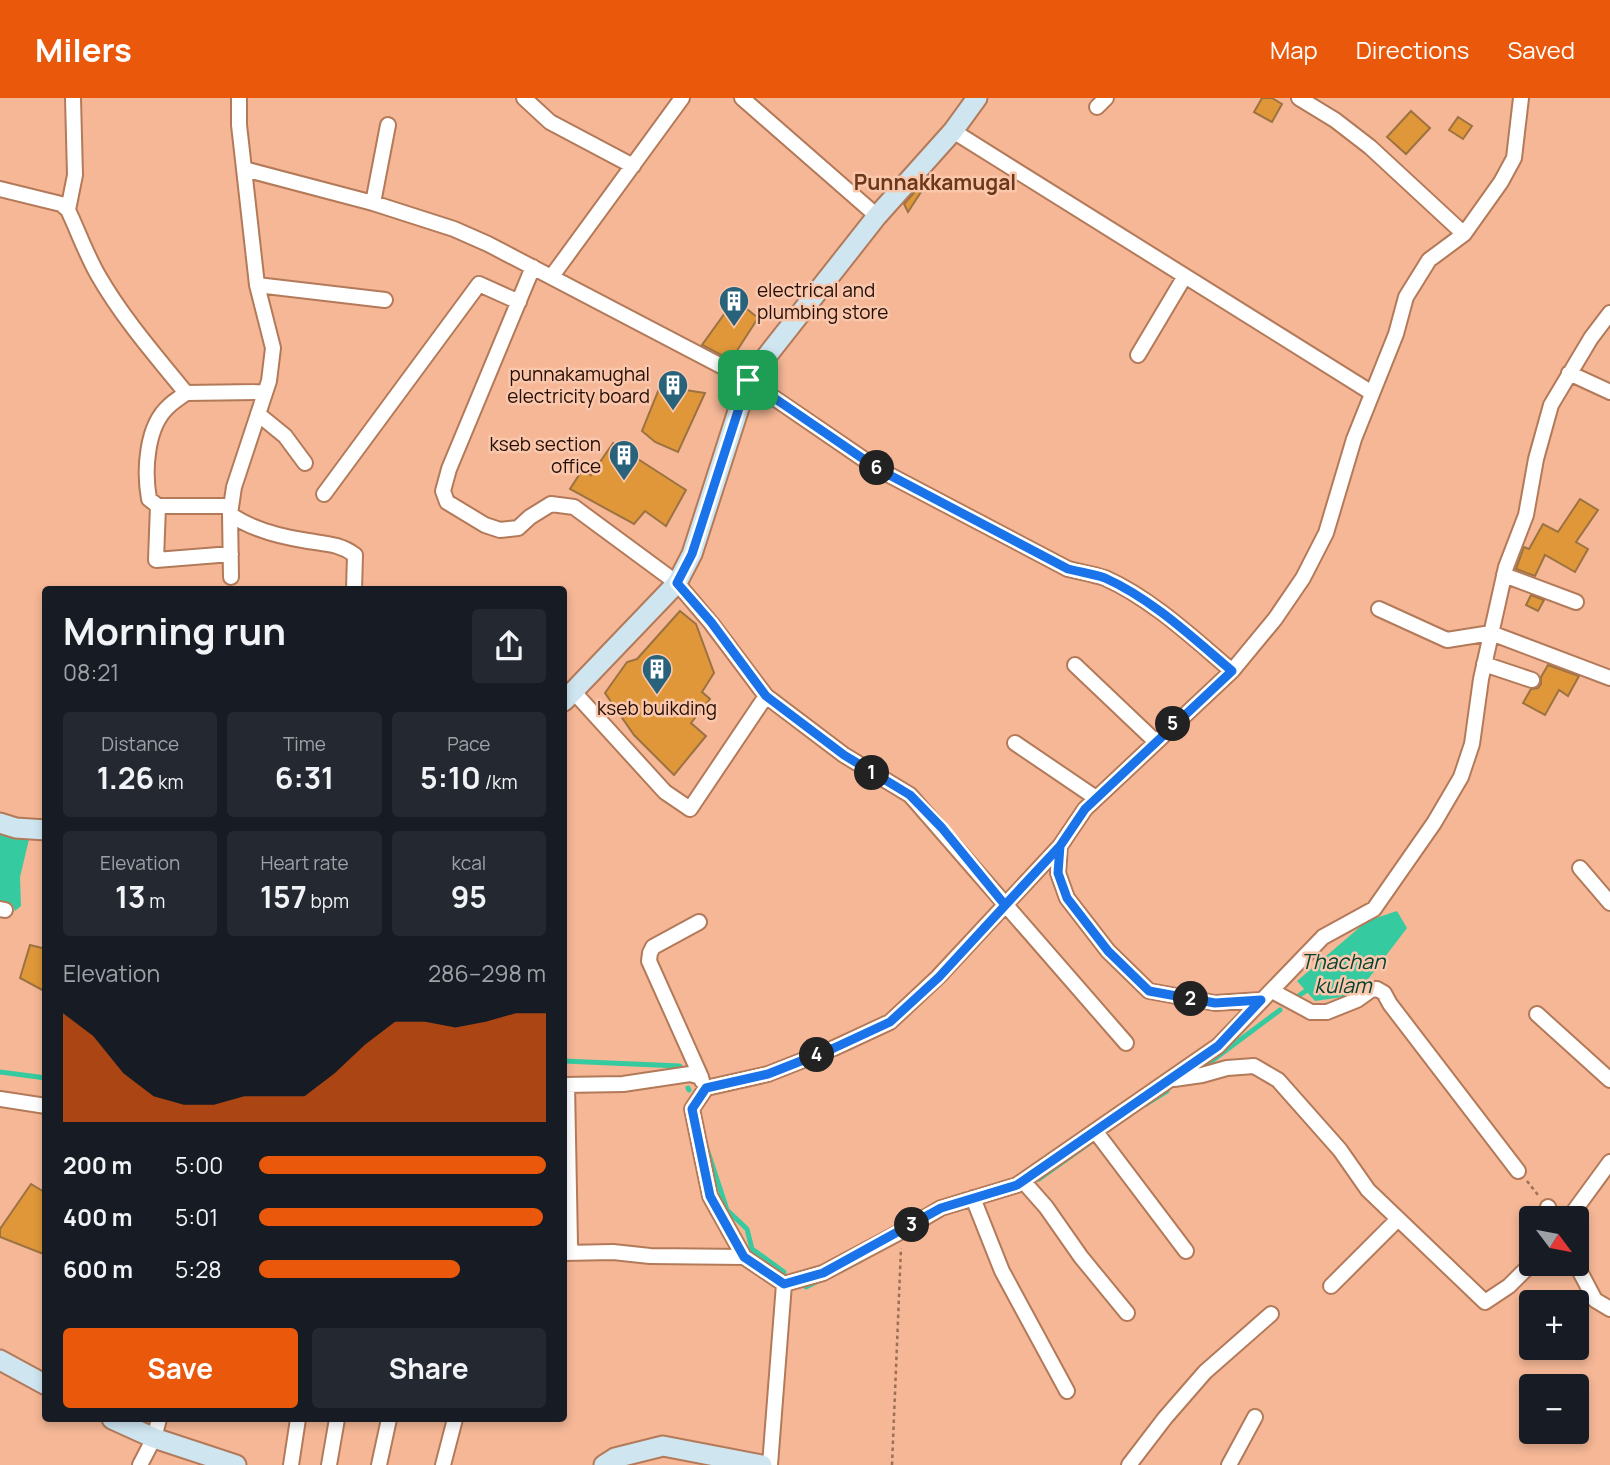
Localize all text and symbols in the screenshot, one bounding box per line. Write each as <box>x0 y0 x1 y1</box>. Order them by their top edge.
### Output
text: Milers <box>35 27 132 72</box>
text: Map <box>1270 33 1318 66</box>
text: Directions <box>1356 33 1469 66</box>
text: Saved <box>1507 33 1575 66</box>
district label: Punnakkamugal <box>854 168 1016 196</box>
place label: electrical and plumbing store <box>757 277 888 325</box>
building icon: electrical and plumbing store <box>717 284 751 328</box>
pin <box>718 350 778 410</box>
place label: punnakamughal electricity board <box>507 361 650 409</box>
icon: arrive <box>729 361 767 399</box>
building icon: punnakamughal electricity board <box>656 368 690 412</box>
place label: kseb section office <box>489 431 601 479</box>
building icon: kseb section office <box>607 438 641 482</box>
pin: 6 <box>860 450 894 486</box>
text: 6 <box>871 454 882 480</box>
text: Morning run <box>63 604 286 656</box>
button: share <box>472 609 546 683</box>
building icon: kseb buikding <box>640 652 674 696</box>
text: 08:21 <box>63 656 119 688</box>
place label: kseb buikding <box>597 695 717 721</box>
pin: 5 <box>1156 706 1190 742</box>
text: 5 <box>1167 710 1178 736</box>
text: Distance <box>101 731 179 757</box>
text: Time <box>283 731 326 757</box>
text: Pace <box>447 731 490 757</box>
pin: 1 <box>854 756 890 790</box>
text: 1.26 <box>97 757 154 798</box>
text: 6:31 <box>275 757 334 798</box>
text: 5:10 <box>420 757 481 798</box>
text: 1 <box>867 759 876 785</box>
text: km <box>154 769 184 795</box>
text: /km <box>481 769 518 795</box>
text: Elevation <box>100 850 180 876</box>
text: Heart rate <box>260 850 349 876</box>
text: kcal <box>451 850 486 876</box>
text: 13 <box>115 876 146 917</box>
text: 157 <box>260 876 307 917</box>
text: 95 <box>451 876 487 917</box>
text: m <box>146 888 165 914</box>
text: bpm <box>307 888 349 914</box>
water label: Thachan kulam <box>1301 947 1387 999</box>
text: Elevation <box>63 957 160 989</box>
text: 286–298 m <box>428 957 546 989</box>
pin: 2 <box>1174 982 1208 1016</box>
text: 2 <box>1185 985 1196 1011</box>
pin: 4 <box>800 1038 834 1072</box>
text: 4 <box>811 1041 822 1067</box>
text: 200 m <box>63 1149 132 1181</box>
text: 5:00 <box>175 1149 223 1181</box>
text: 400 m <box>63 1201 133 1233</box>
text: 5:01 <box>175 1201 218 1233</box>
north arrow <box>1519 1206 1589 1276</box>
map controls <box>1519 1206 1589 1444</box>
pin: 3 <box>894 1208 930 1242</box>
text: 3 <box>906 1211 917 1237</box>
text: 600 m <box>63 1253 133 1285</box>
text: 5:28 <box>175 1253 222 1285</box>
button: + <box>1519 1290 1589 1360</box>
button: Save <box>63 1328 298 1408</box>
button: Share <box>312 1328 546 1408</box>
button: − <box>1519 1374 1589 1444</box>

